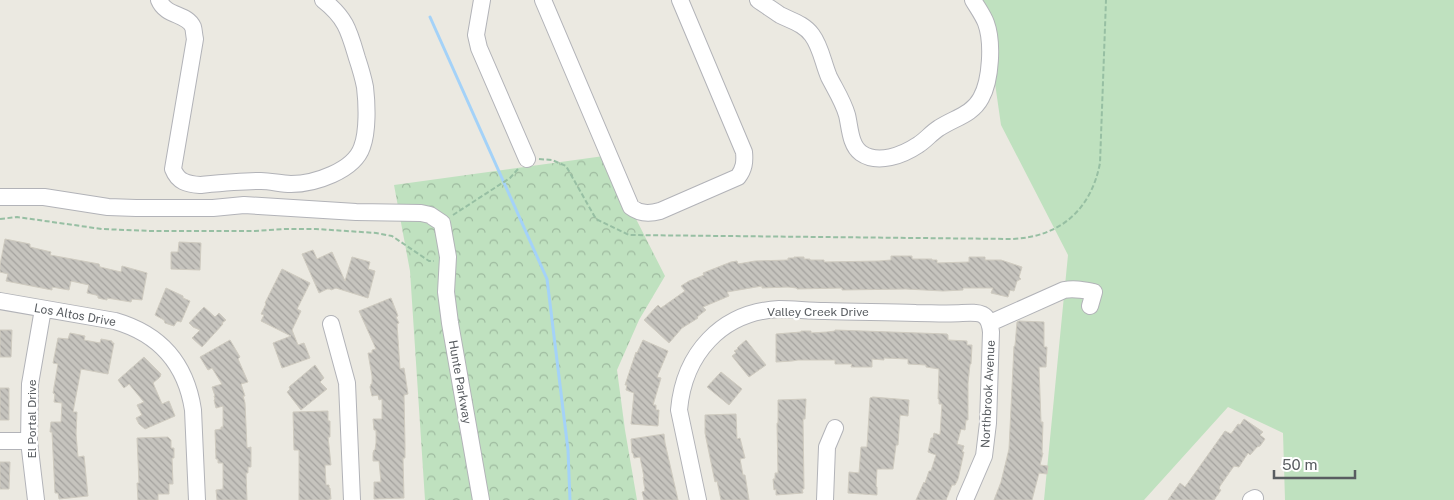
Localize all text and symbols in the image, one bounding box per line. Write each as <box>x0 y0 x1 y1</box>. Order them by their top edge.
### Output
street label: Los Altos Drive <box>33 301 117 329</box>
street label: Valley Creek Drive <box>767 305 869 319</box>
street label: Hunte Parkway <box>446 339 474 426</box>
street label: Northbrook Avenue <box>978 339 998 448</box>
street label: El Portal Drive <box>25 379 39 459</box>
scale bar <box>1274 448 1355 480</box>
text: 50 m <box>1282 456 1317 473</box>

